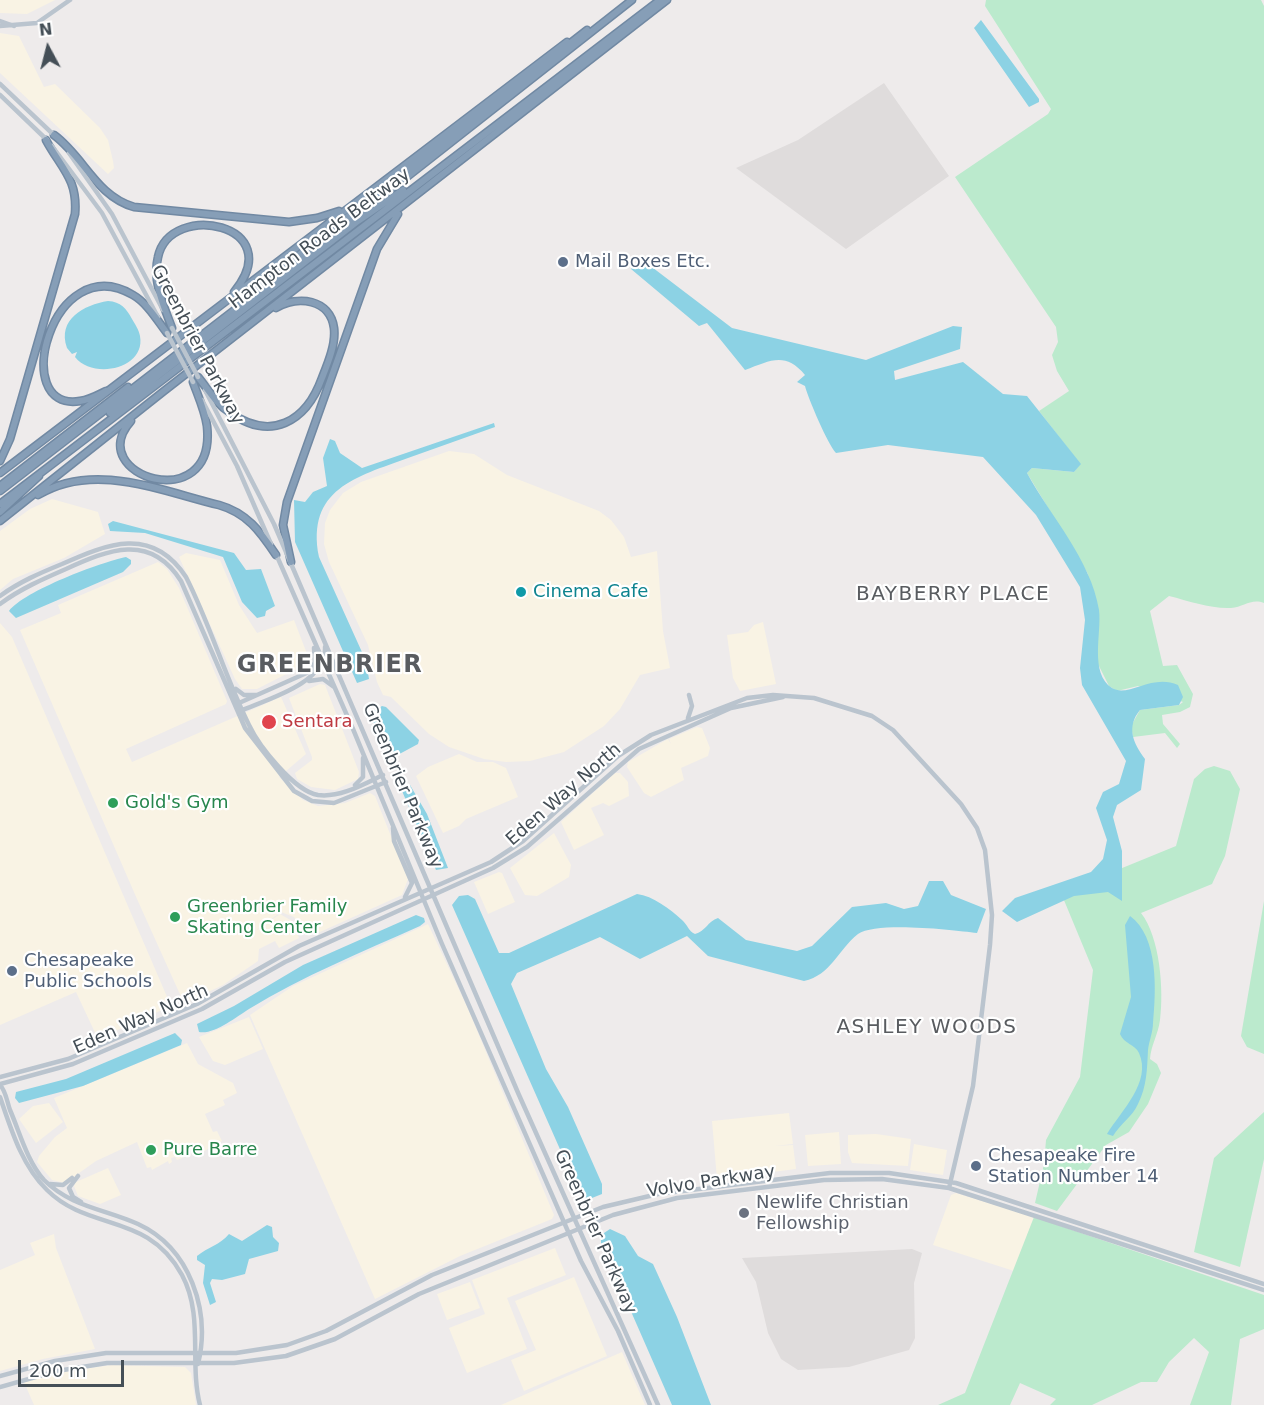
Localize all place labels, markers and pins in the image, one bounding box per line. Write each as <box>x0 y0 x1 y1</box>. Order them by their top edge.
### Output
place label: Mail Boxes Etc. <box>575 251 710 273</box>
marker: Mail Boxes Etc. <box>556 255 570 269</box>
place label: Cinema Cafe <box>533 581 648 603</box>
marker: Cinema Cafe <box>514 585 528 599</box>
place label: Sentara <box>282 711 352 733</box>
marker: Sentara <box>260 713 278 731</box>
place label: Gold's Gym <box>125 792 229 814</box>
marker: Gold's Gym <box>106 796 120 810</box>
place label: Greenbrier Family Skating Center <box>187 896 347 938</box>
marker: Greenbrier Family Skating Center <box>168 910 182 924</box>
place label: Chesapeake Public Schools <box>24 950 152 992</box>
marker: Chesapeake Public Schools <box>5 964 19 978</box>
place label: Pure Barre <box>163 1139 257 1161</box>
marker: Pure Barre <box>144 1143 158 1157</box>
place label: Chesapeake Fire Station Number 14 <box>988 1145 1159 1188</box>
marker: Chesapeake Fire Station Number 14 <box>969 1159 983 1173</box>
place label: Newlife Christian Fellowship <box>756 1192 909 1234</box>
marker: Newlife Christian Fellowship <box>737 1206 751 1220</box>

